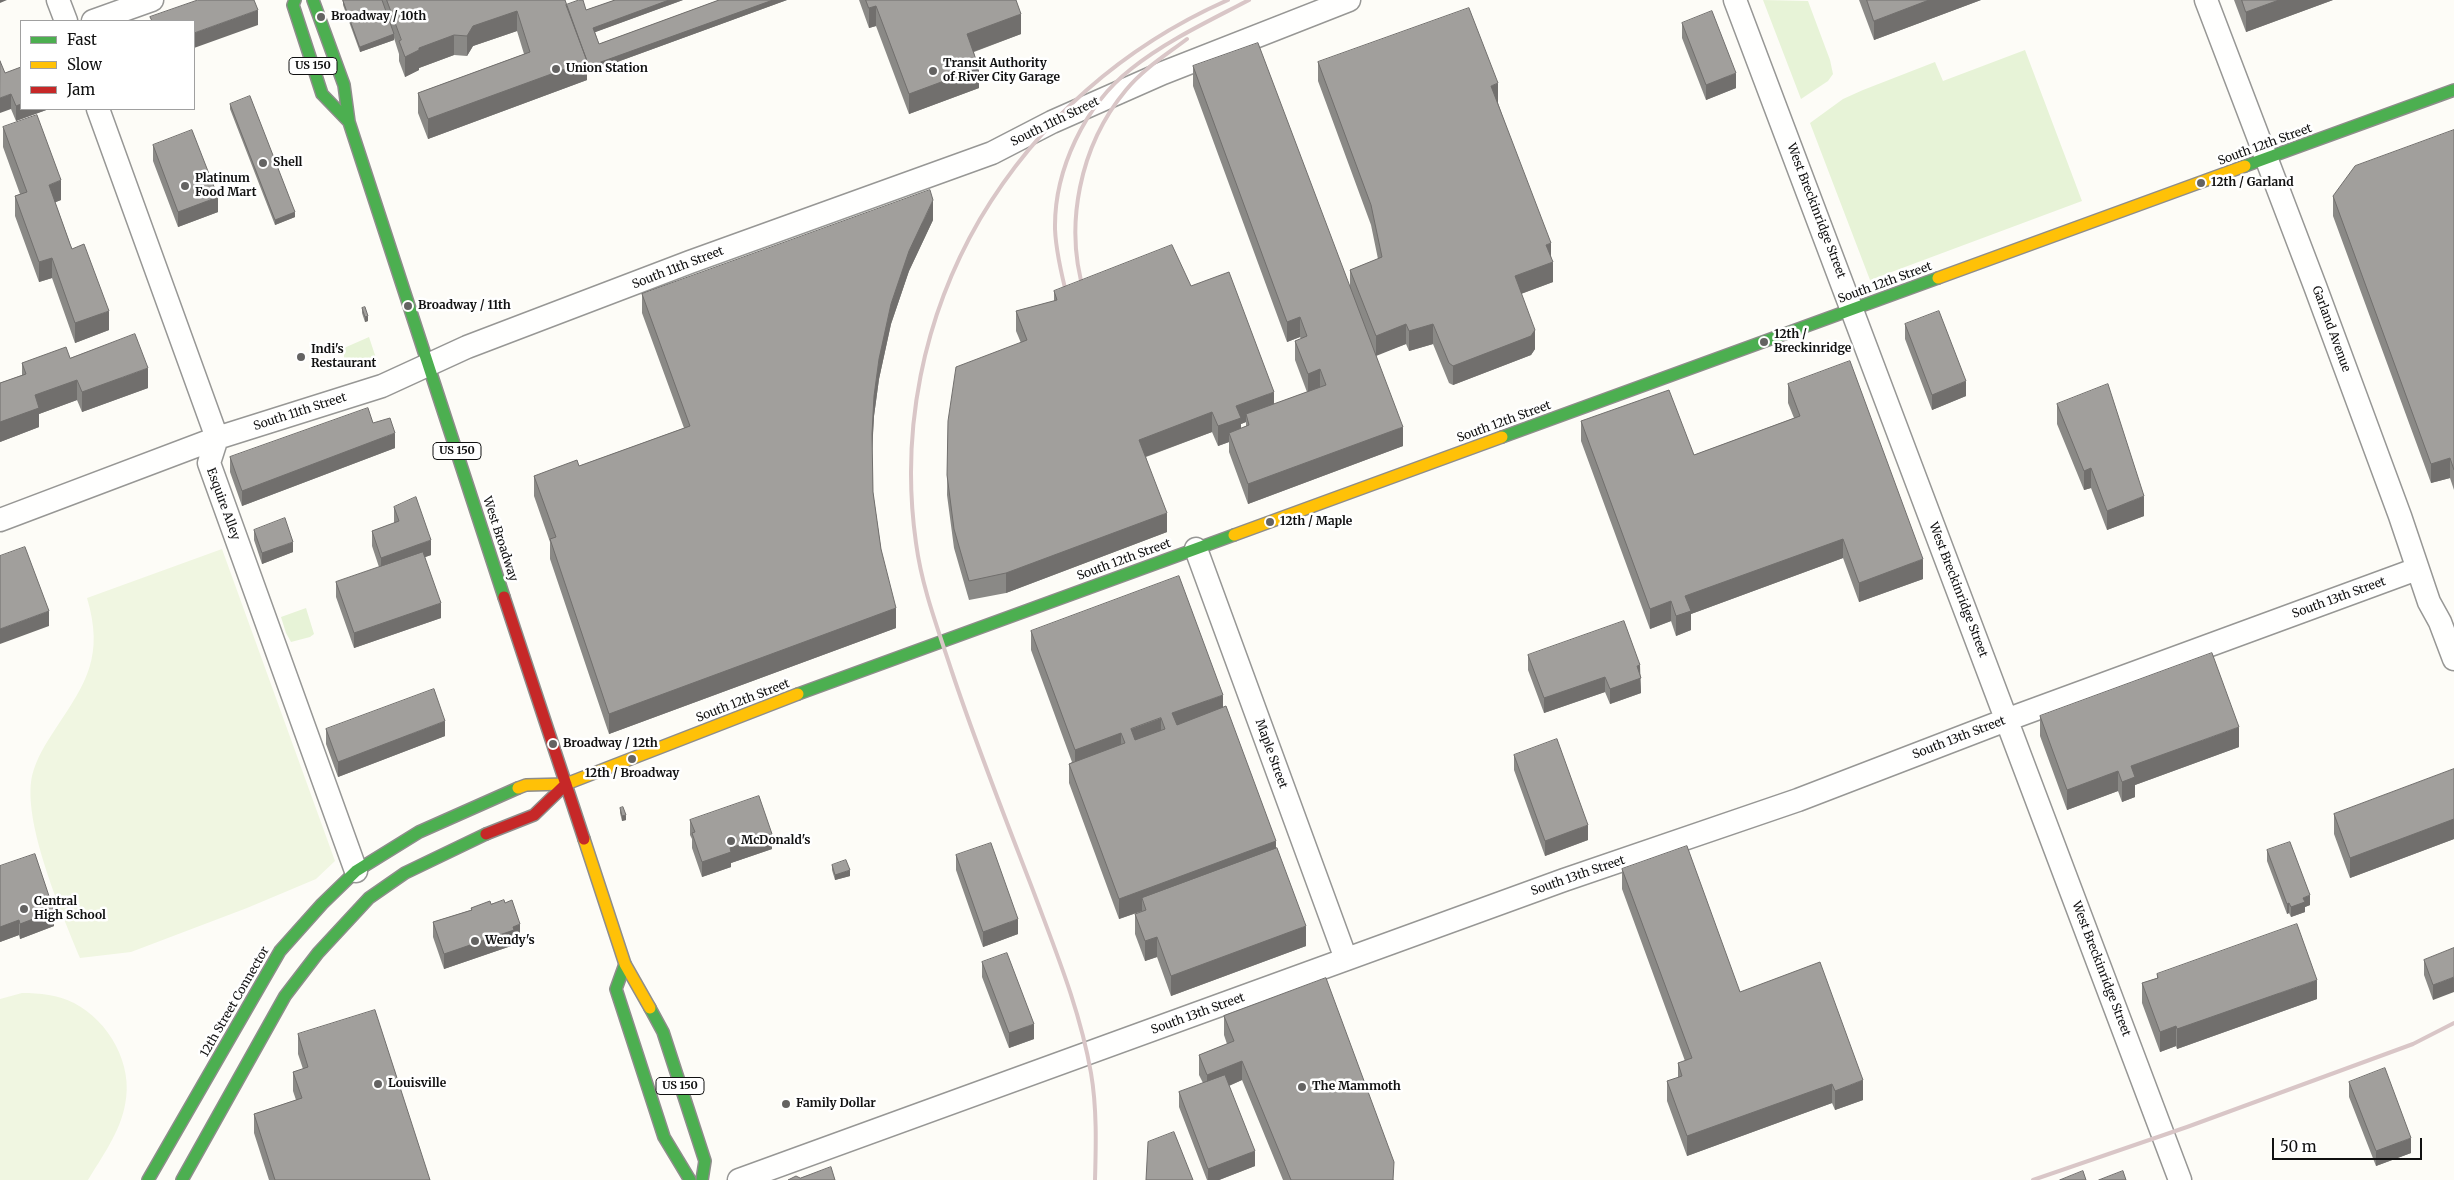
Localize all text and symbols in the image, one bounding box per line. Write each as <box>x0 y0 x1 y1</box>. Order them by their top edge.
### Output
place label: Broadway / 10th <box>331 10 426 24</box>
marker: Broadway / 10th <box>315 11 327 23</box>
legend <box>20 20 195 110</box>
text: Fast <box>67 30 97 49</box>
text: Slow <box>67 55 102 74</box>
place label: Transit Authority of River City Garage <box>943 57 1060 85</box>
road number: US 150 <box>289 58 337 74</box>
place label: Union Station <box>566 62 648 76</box>
marker: Union Station <box>550 63 562 75</box>
marker: Transit Authority of River City Garage <box>927 65 939 77</box>
text: Jam <box>67 80 95 99</box>
street label: South 11th Street <box>1008 94 1102 150</box>
street label: South 12th Street <box>2216 121 2314 169</box>
street label: West Breckinridge Street <box>1784 142 1848 280</box>
place label: Shell <box>273 156 302 170</box>
marker: Shell <box>257 157 269 169</box>
place label: Platinum Food Mart <box>195 172 257 200</box>
place label: 12th / Garland <box>2211 176 2294 190</box>
marker: 12th / Garland <box>2195 177 2207 189</box>
marker: Platinum Food Mart <box>179 180 191 192</box>
street label: South 11th Street <box>630 244 726 292</box>
street label: South 12th Street <box>1836 259 1934 307</box>
street label: Garland Avenue <box>2309 284 2353 374</box>
place label: Broadway / 11th <box>418 299 511 313</box>
marker: Broadway / 11th <box>402 300 414 312</box>
place label: 12th / Breckinridge <box>1774 328 1851 356</box>
marker: 12th / Breckinridge <box>1758 336 1770 348</box>
place label: Indi's Restaurant <box>311 343 376 371</box>
marker: Indi's Restaurant <box>295 351 307 363</box>
street label: South 11th Street <box>252 390 348 434</box>
street label: South 12th Street <box>1455 398 1553 446</box>
road number: US 150 <box>433 442 481 460</box>
street label: Esquire Alley <box>203 466 243 542</box>
street label: West Broadway <box>479 495 521 583</box>
place label: 12th / Maple <box>1280 515 1352 529</box>
marker: 12th / Maple <box>1264 516 1276 528</box>
street label: West Breckinridge Street <box>1926 521 1990 659</box>
street label: South 12th Street <box>1075 536 1173 584</box>
street label: South 13th Street <box>2290 574 2388 622</box>
street label: South 12th Street <box>694 677 792 725</box>
street label: South 13th Street <box>1910 714 2008 762</box>
street label: Maple Street <box>1252 717 1290 791</box>
place label: Broadway / 12th <box>563 737 658 751</box>
marker: Broadway / 12th <box>547 738 559 750</box>
marker: 12th / Broadway <box>626 753 638 765</box>
place label: 12th / Broadway <box>585 767 679 781</box>
place label: McDonald's <box>741 834 810 848</box>
marker: McDonald's <box>725 835 737 847</box>
street label: South 13th Street <box>1529 853 1627 899</box>
place label: Central High School <box>34 895 106 923</box>
street label: West Breckinridge Street <box>2069 900 2133 1038</box>
marker: Central High School <box>18 903 30 915</box>
place label: Wendy's <box>485 934 535 948</box>
marker: Wendy's <box>469 935 481 947</box>
street label: 12th Street Connector <box>198 944 272 1060</box>
street label: South 13th Street <box>1149 990 1247 1038</box>
place label: Louisville <box>388 1077 446 1091</box>
marker: Louisville <box>372 1078 384 1090</box>
road number: US 150 <box>656 1078 704 1094</box>
place label: The Mammoth <box>1312 1080 1401 1094</box>
marker: The Mammoth <box>1296 1081 1308 1093</box>
place label: Family Dollar <box>796 1097 876 1111</box>
marker: Family Dollar <box>780 1098 792 1110</box>
scale bar <box>2274 1128 2424 1160</box>
text: 50 m <box>2280 1137 2317 1156</box>

